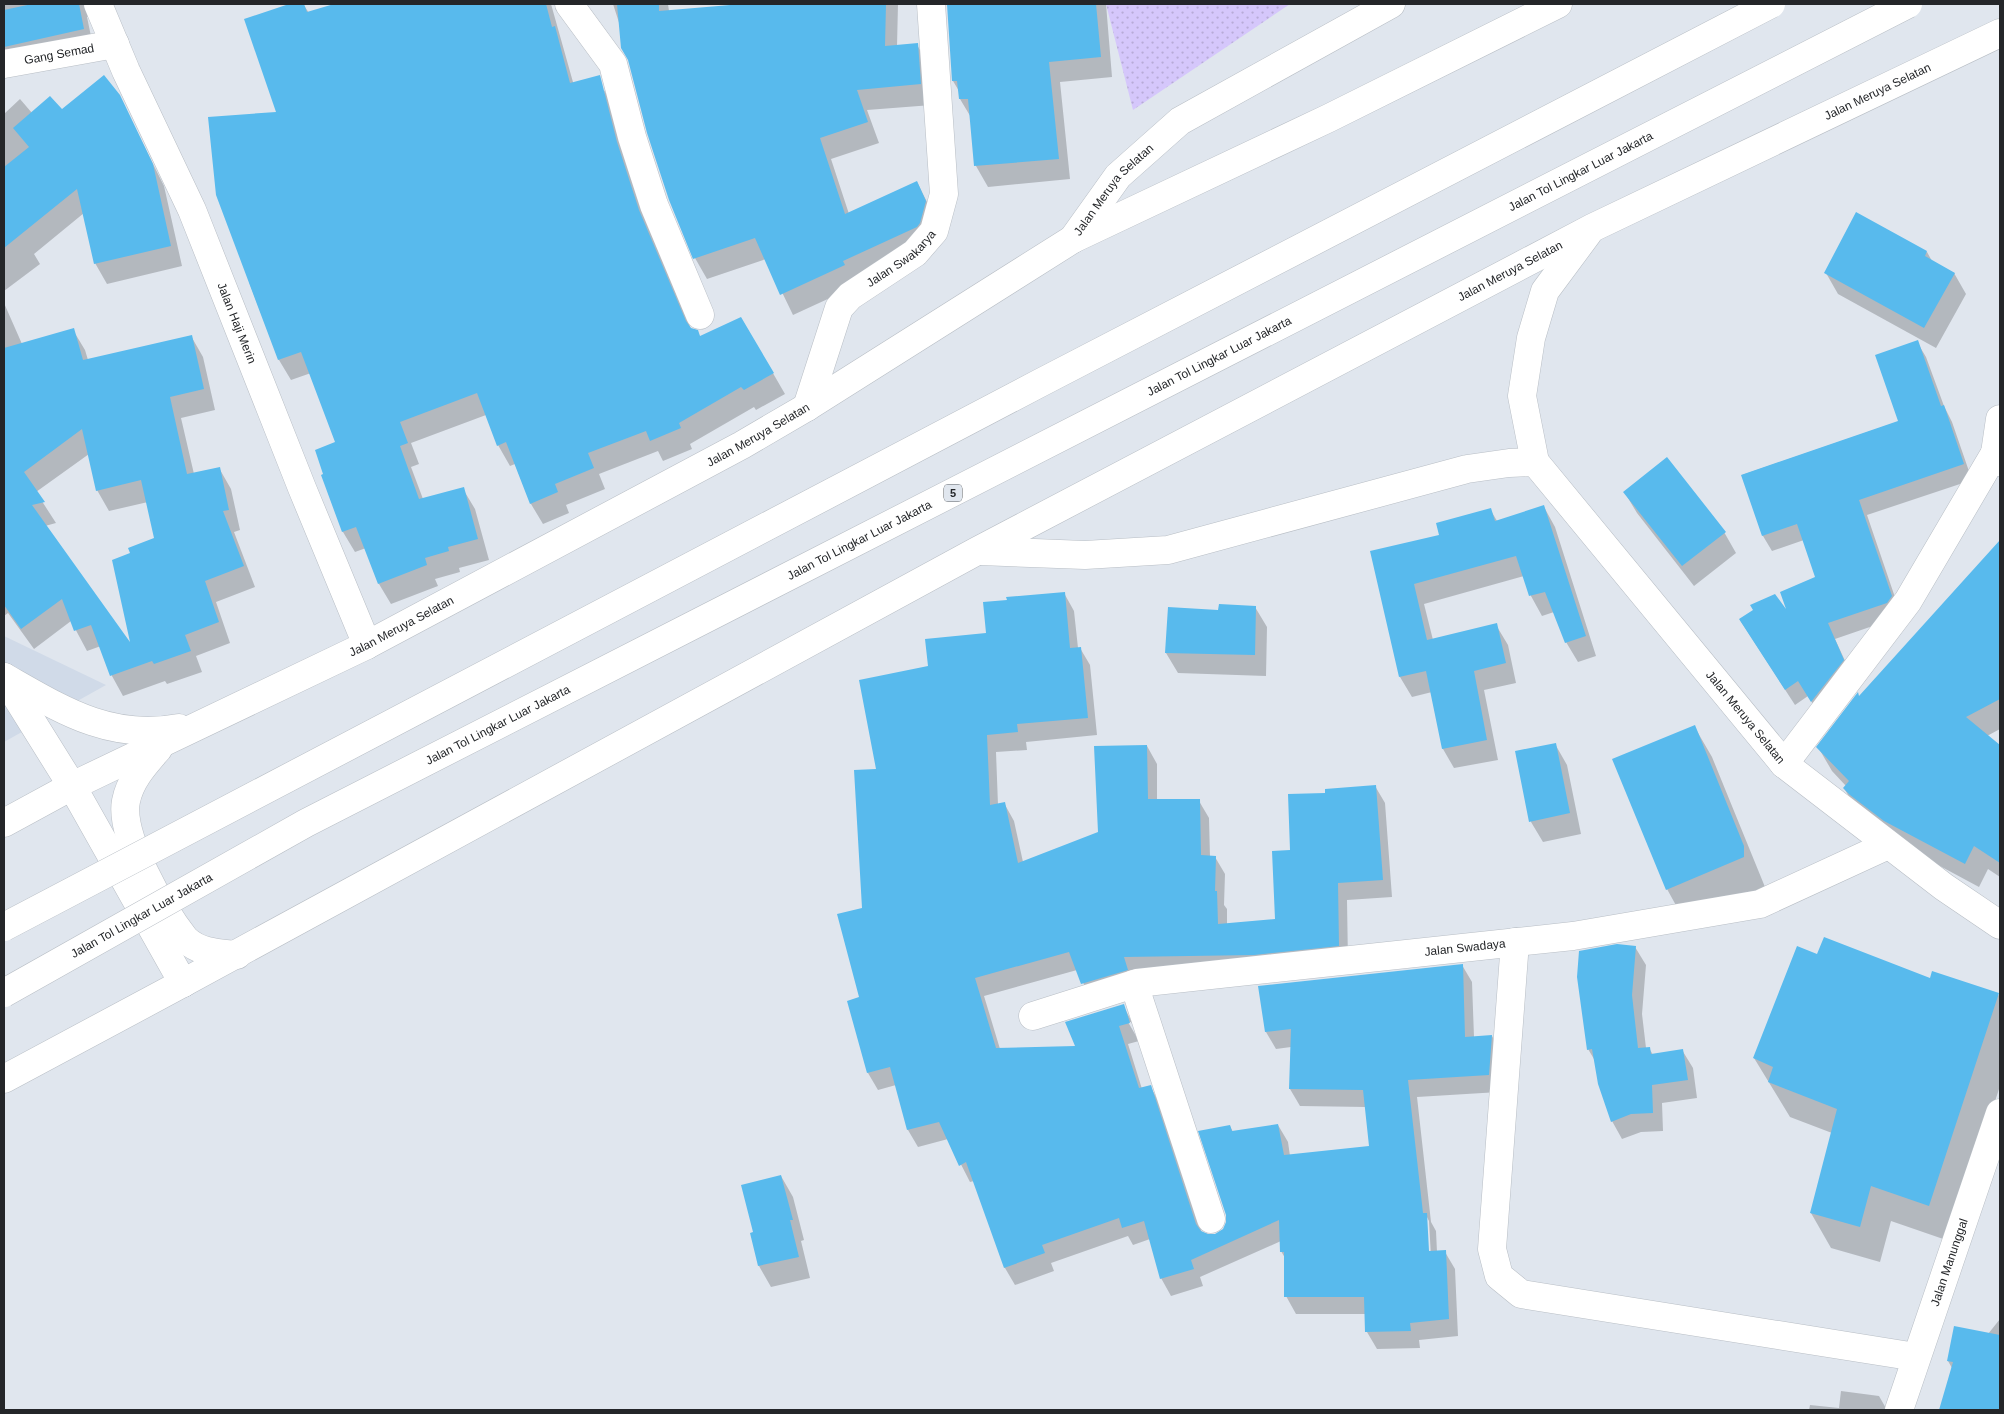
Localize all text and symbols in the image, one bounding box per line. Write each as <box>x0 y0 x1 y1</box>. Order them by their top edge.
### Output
street label: Gang Semad <box>23 41 95 67</box>
street label: Jalan Meruya Selatan <box>1822 60 1933 123</box>
street label: Jalan Tol Lingkar Luar Jakarta <box>1506 129 1655 214</box>
street label: Jalan Meruya Selatan <box>1071 141 1156 238</box>
street label: Jalan Swakarya <box>864 227 939 290</box>
street label: Jalan Meruya Selatan <box>1455 238 1565 304</box>
street label: Jalan Haji Merin <box>214 280 259 366</box>
street label: Jalan Tol Lingkar Luar Jakarta <box>1145 313 1294 399</box>
street label: Jalan Meruya Selatan <box>704 400 812 470</box>
road number: 5 <box>944 484 962 502</box>
street label: Jalan Tol Lingkar Luar Jakarta <box>785 497 934 583</box>
street label: Jalan Meruya Selatan <box>347 593 456 660</box>
street label: Jalan Meruya Selatan <box>1703 668 1788 767</box>
street label: Jalan Tol Lingkar Luar Jakarta <box>423 682 573 768</box>
street label: Jalan Tol Lingkar Luar Jakarta <box>68 870 215 961</box>
street label: Jalan Swadaya <box>1424 936 1507 959</box>
street label: Jalan Manunggal <box>1928 1217 1971 1308</box>

